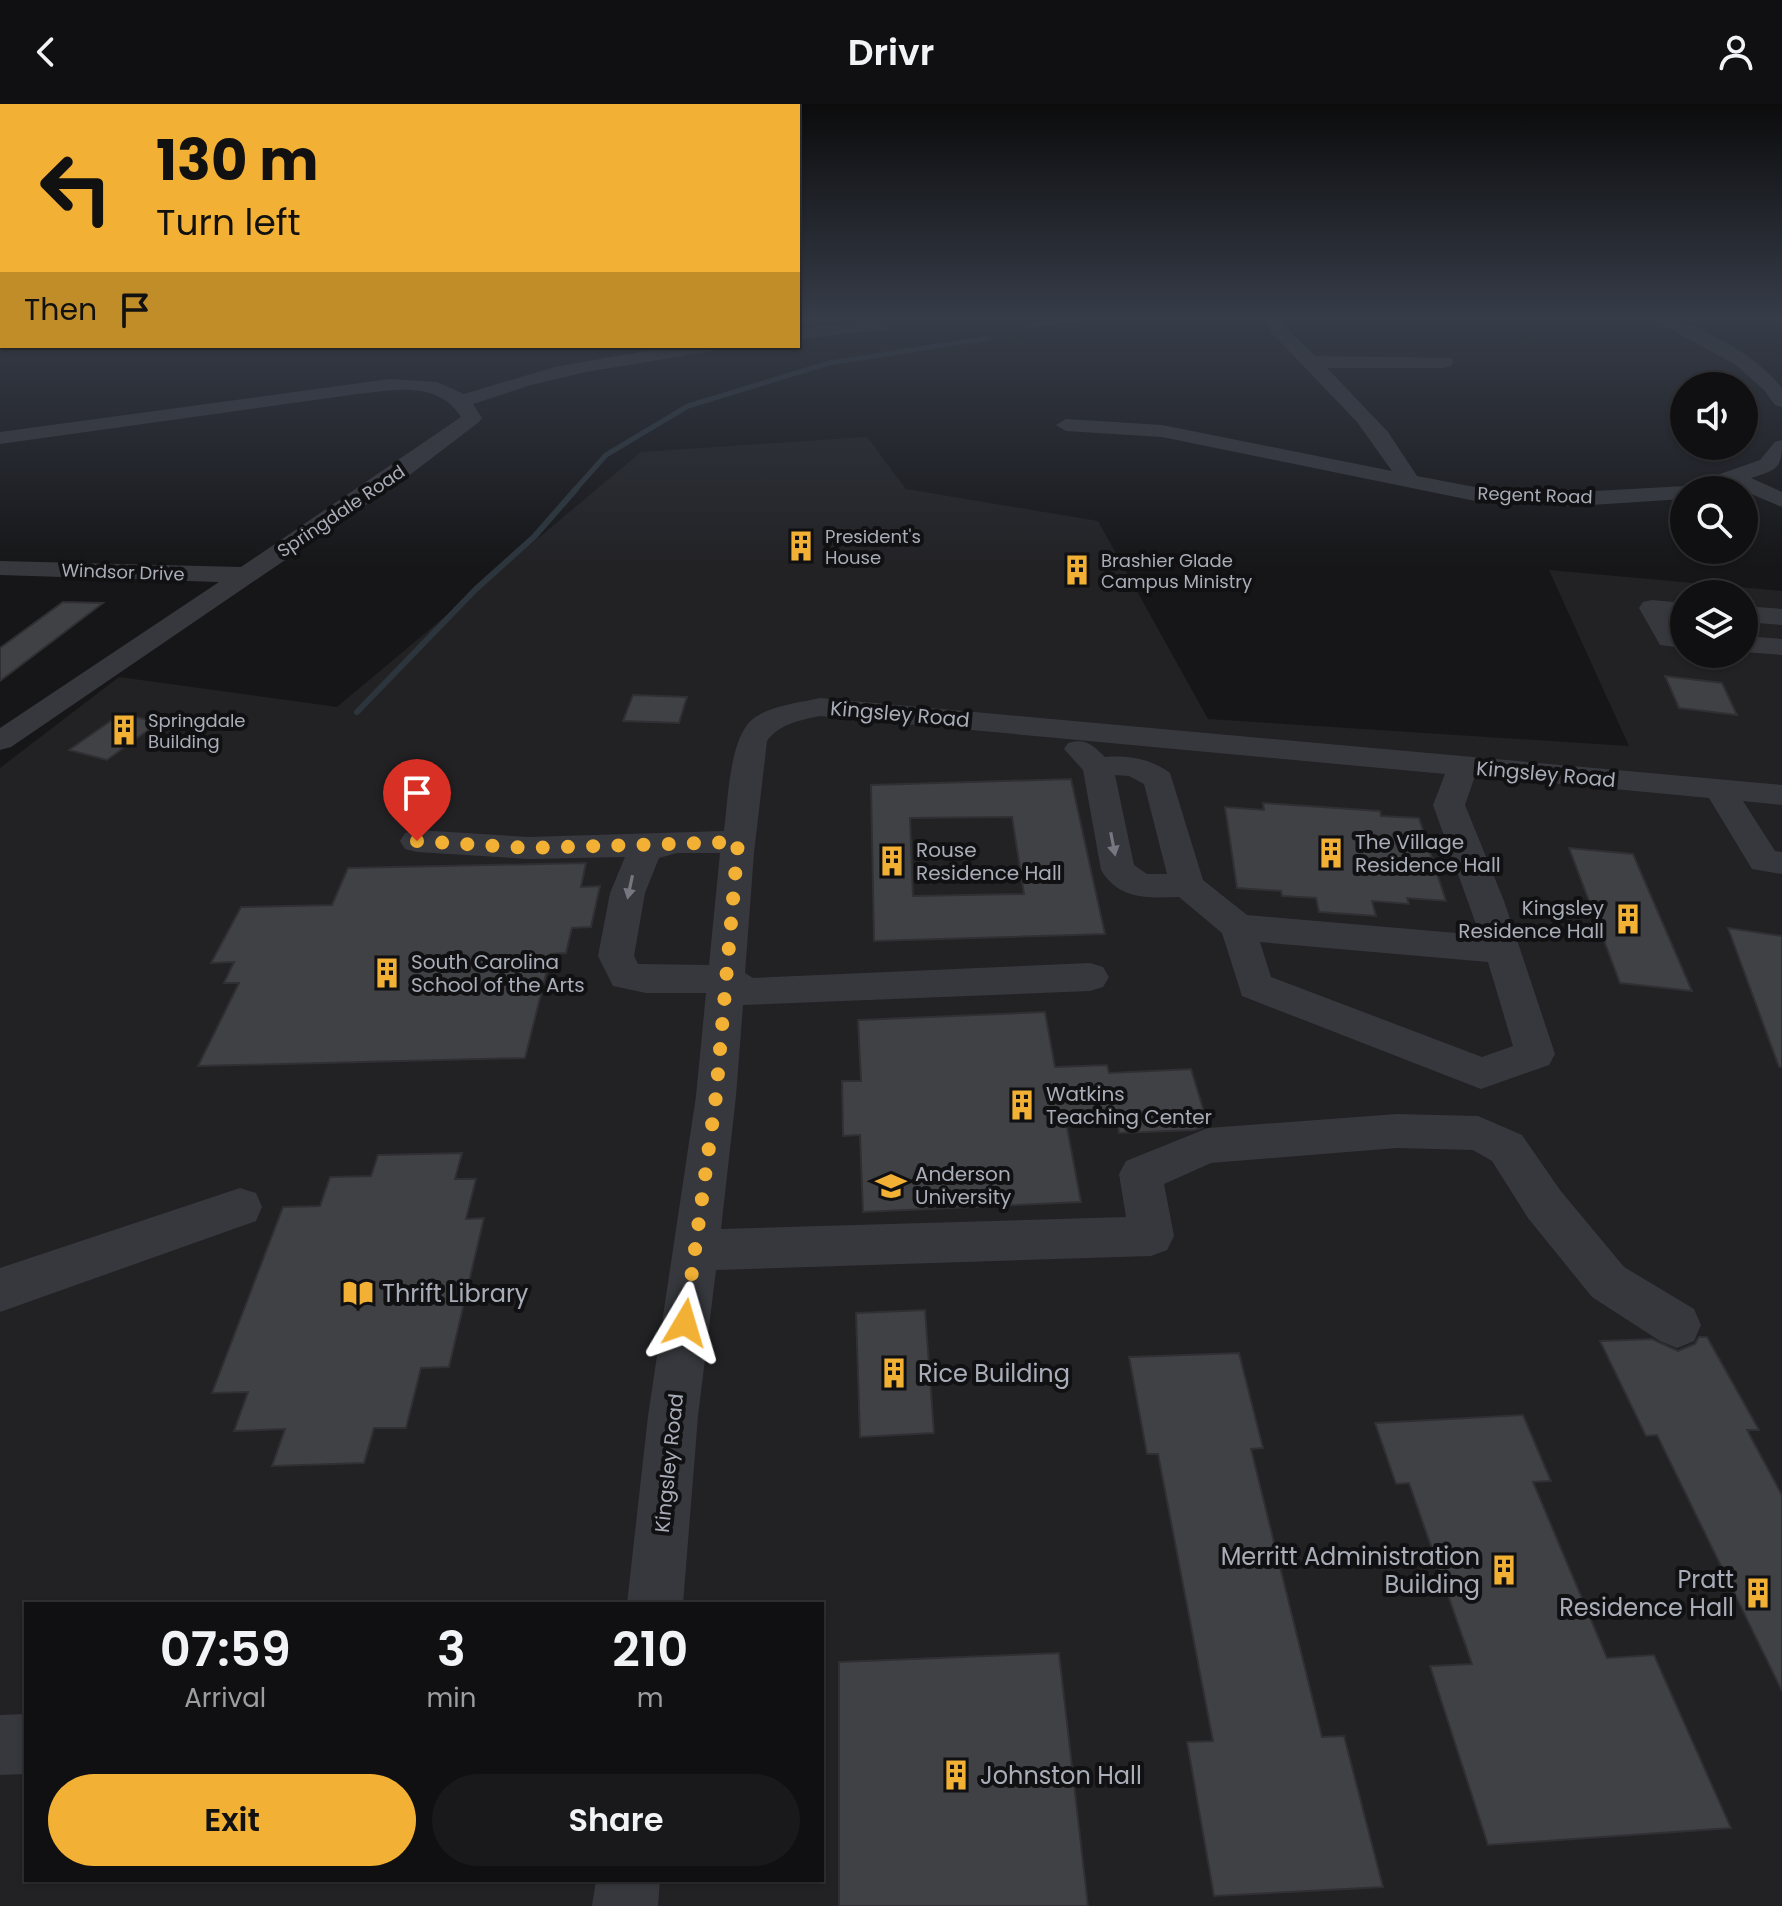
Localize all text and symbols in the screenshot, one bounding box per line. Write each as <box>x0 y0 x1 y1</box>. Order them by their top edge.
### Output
text: Drivr <box>848 27 934 78</box>
icon: back <box>24 30 68 74</box>
icon: person <box>1714 30 1758 74</box>
text: 130 m <box>156 121 319 200</box>
icon: left <box>24 136 128 240</box>
text: Turn left <box>156 197 301 248</box>
text: Then <box>24 288 97 331</box>
icon: arrive <box>113 288 157 332</box>
map controls <box>1670 372 1758 668</box>
button: sound <box>1670 372 1758 460</box>
street label: Springdale Road <box>272 459 410 563</box>
button: search <box>1670 476 1758 564</box>
street label: Regent Road <box>1477 480 1593 510</box>
place label: President's House <box>825 524 921 570</box>
building icon: President's House <box>784 529 818 563</box>
place label: Brashier Glade Campus Ministry <box>1101 548 1252 594</box>
building icon: Brashier Glade Campus Ministry <box>1060 553 1094 587</box>
street label: Windsor Drive <box>61 557 185 587</box>
button: layers <box>1670 580 1758 668</box>
street label: Kingsley Road <box>829 694 971 734</box>
place label: Springdale Building <box>148 708 246 754</box>
building icon: Springdale Building <box>107 713 141 747</box>
street label: Kingsley Road <box>1475 754 1617 794</box>
pin <box>383 759 451 841</box>
icon: arrive <box>395 771 439 815</box>
place label: The Village Residence Hall <box>1355 828 1501 879</box>
one-way arrow <box>1107 831 1120 856</box>
place label: Rouse Residence Hall <box>916 836 1062 887</box>
building icon: The Village Residence Hall <box>1314 836 1348 870</box>
building icon: Rouse Residence Hall <box>875 844 909 878</box>
one-way arrow <box>624 874 636 899</box>
place label: Kingsley Residence Hall <box>1458 894 1604 945</box>
building icon: Kingsley Residence Hall <box>1611 902 1645 936</box>
place label: South Carolina School of the Arts <box>411 948 585 999</box>
building icon: South Carolina School of the Arts <box>370 956 404 990</box>
place label: Watkins Teaching Center <box>1046 1080 1212 1131</box>
building icon: Watkins Teaching Center <box>1005 1088 1039 1122</box>
place label: Anderson University <box>915 1160 1011 1211</box>
school or university icon: Anderson University <box>874 1169 908 1203</box>
library icon: Thrift Library <box>341 1276 375 1310</box>
place label: Thrift Library <box>382 1277 529 1310</box>
position arrow <box>643 1281 727 1365</box>
building icon: Rice Building <box>877 1356 911 1390</box>
place label: Rice Building <box>918 1357 1070 1390</box>
street label: Kingsley Road <box>648 1392 690 1534</box>
place label: Merritt Administration Building <box>1221 1540 1480 1601</box>
building icon: Merritt Administration Building <box>1487 1553 1521 1587</box>
place label: Pratt Residence Hall <box>1559 1563 1734 1624</box>
building icon: Pratt Residence Hall <box>1741 1576 1775 1610</box>
text: 07:59 <box>160 1616 291 1683</box>
text: 3 <box>437 1616 466 1683</box>
text: 210 <box>612 1616 688 1683</box>
text: Arrival <box>184 1680 266 1716</box>
text: min <box>427 1680 476 1716</box>
text: m <box>637 1680 664 1716</box>
building icon: Johnston Hall <box>939 1758 973 1792</box>
place label: Johnston Hall <box>980 1759 1142 1792</box>
button: Exit <box>48 1774 416 1866</box>
button: Share <box>432 1774 800 1866</box>

